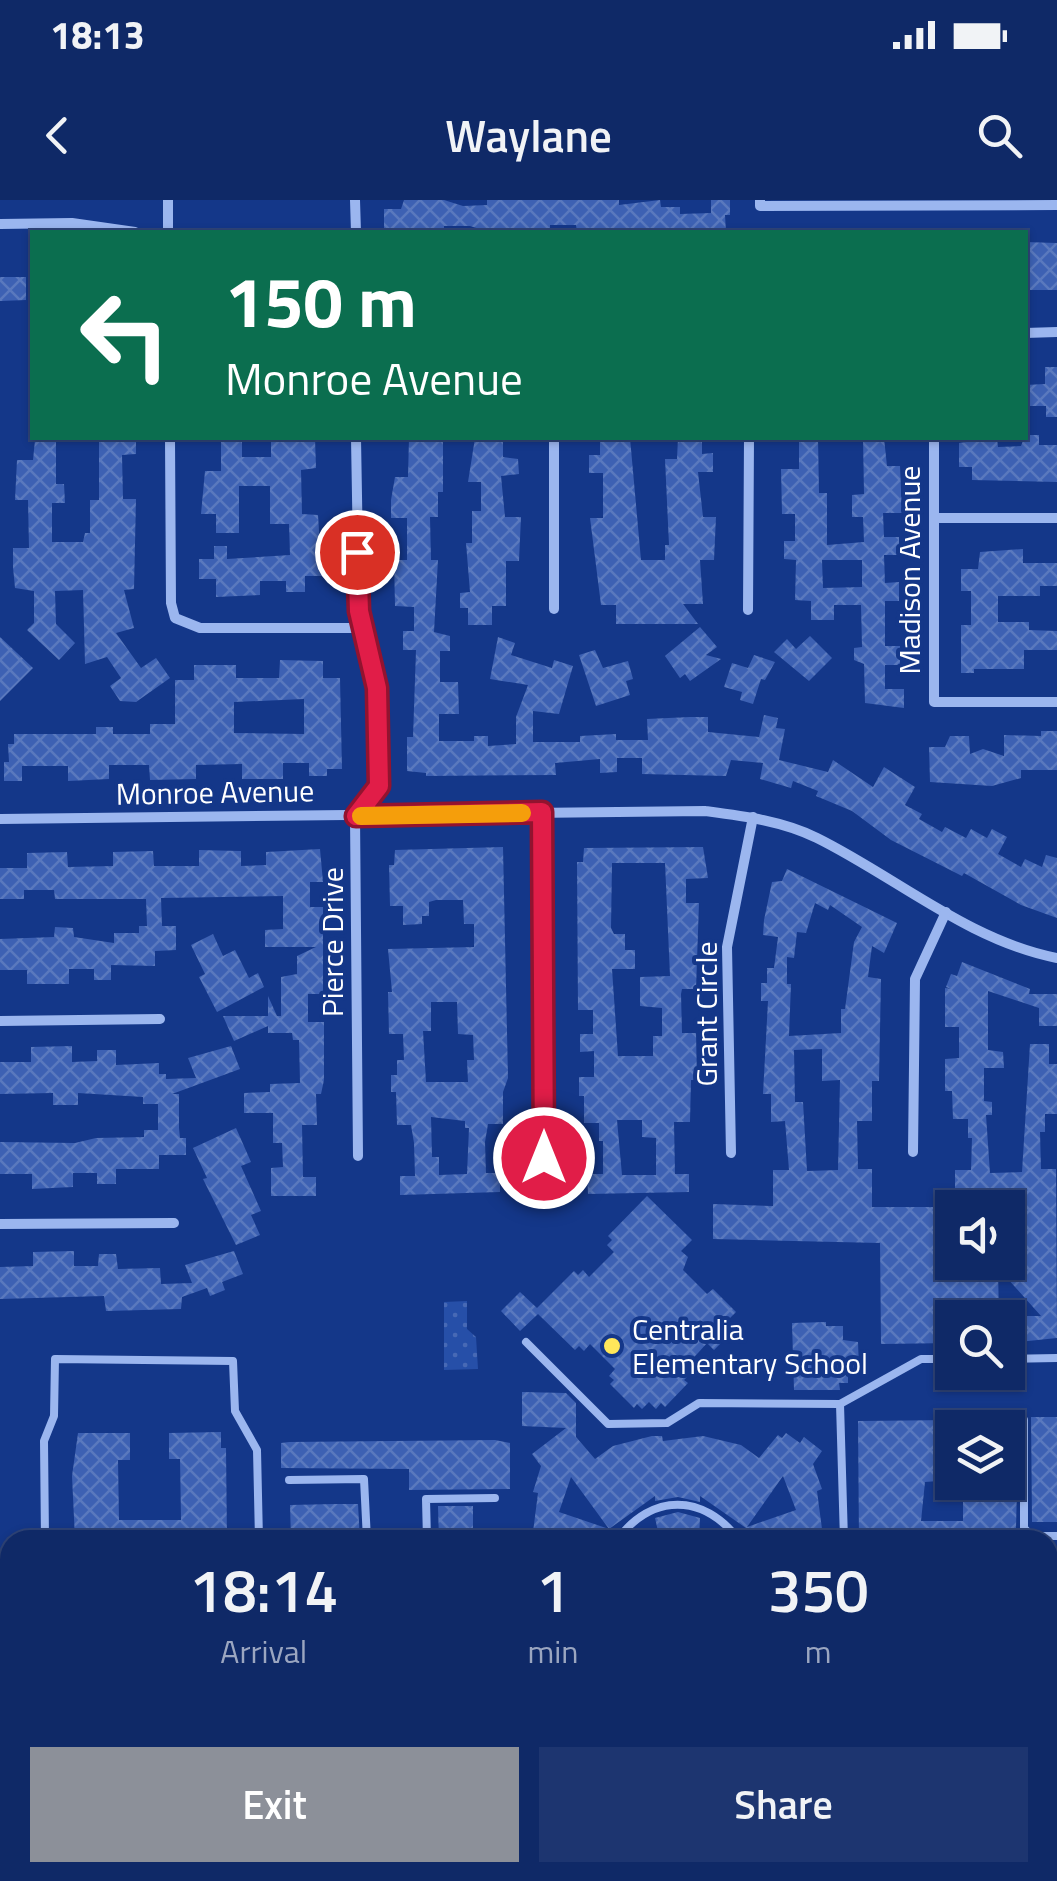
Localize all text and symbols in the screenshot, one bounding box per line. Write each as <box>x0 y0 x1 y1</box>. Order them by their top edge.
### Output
text: 18:13 <box>50 6 145 64</box>
text: Waylane <box>445 101 612 169</box>
icon: back <box>30 108 85 163</box>
icon: search <box>972 108 1027 163</box>
text: 150 m <box>225 248 417 354</box>
icon: left <box>60 270 190 400</box>
text: Monroe Avenue <box>225 344 523 412</box>
street label: Madison Avenue <box>886 465 932 675</box>
pin <box>315 510 400 595</box>
icon: arrive <box>330 525 385 580</box>
street label: Monroe Avenue <box>115 767 315 817</box>
street label: Pierce Drive <box>309 867 355 1017</box>
street label: Grant Circle <box>683 941 729 1087</box>
position arrow <box>492 1106 596 1210</box>
map controls <box>935 1190 1025 1500</box>
button: sound <box>935 1190 1025 1280</box>
button: search <box>935 1300 1025 1390</box>
place label: Centralia Elementary School <box>632 1306 868 1386</box>
marker: Centralia Elementary School <box>601 1335 623 1357</box>
button: layers <box>935 1410 1025 1500</box>
text: 18:14 <box>189 1544 338 1635</box>
text: 1 <box>536 1544 570 1635</box>
text: 350 <box>768 1544 869 1635</box>
text: Arrival <box>220 1627 307 1675</box>
text: min <box>527 1627 578 1675</box>
text: m <box>805 1627 832 1675</box>
button: Exit <box>30 1747 519 1862</box>
button: Share <box>539 1747 1028 1862</box>

